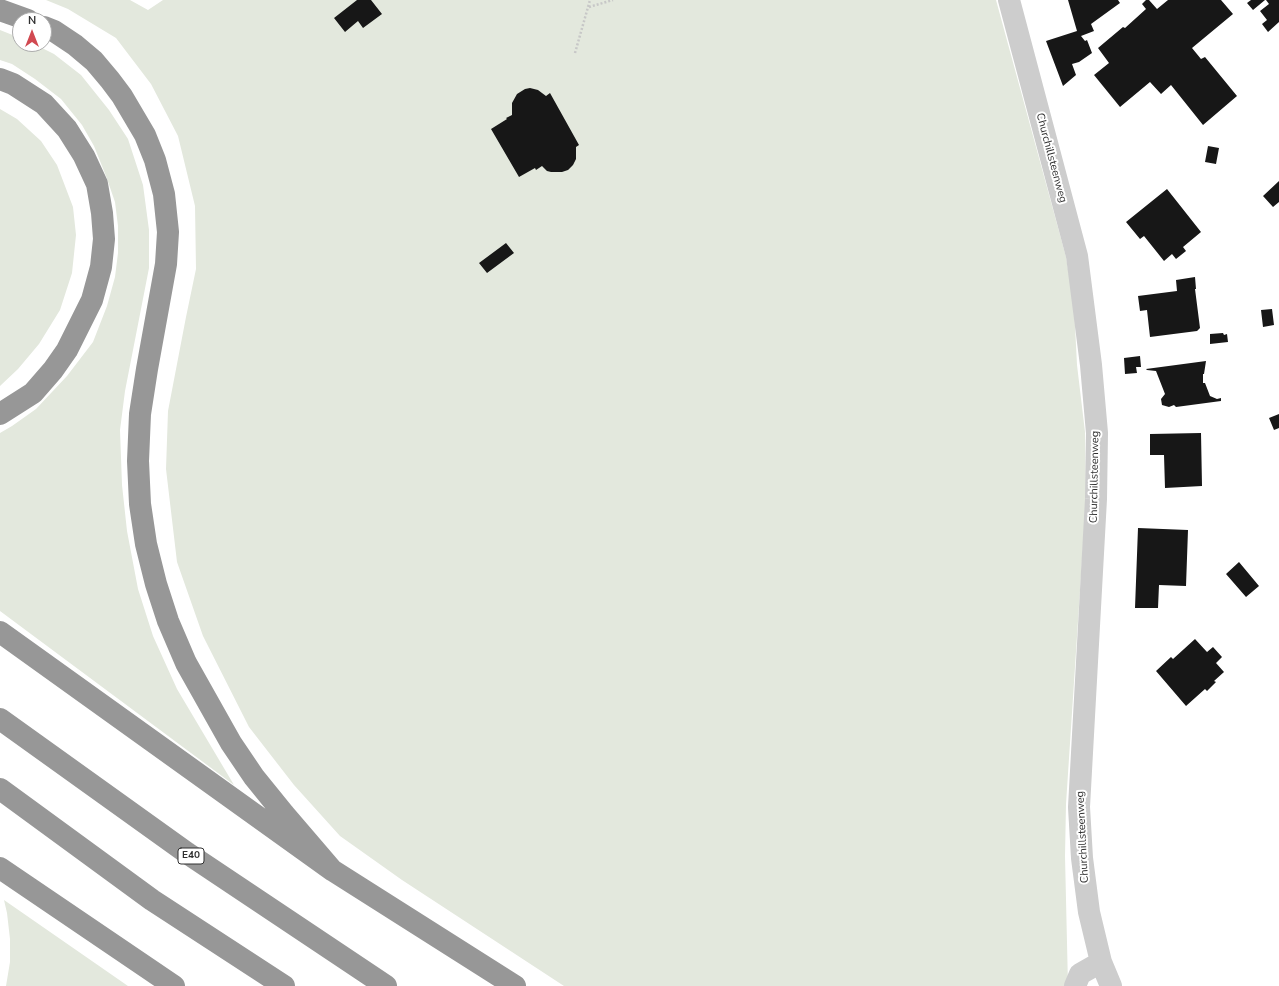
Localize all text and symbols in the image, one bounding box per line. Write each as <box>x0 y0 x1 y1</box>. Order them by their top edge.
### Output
north arrow <box>12 12 52 52</box>
text: N <box>28 13 36 28</box>
street label: Churchillsteenweg <box>1033 112 1069 204</box>
street label: Churchillsteenweg <box>1088 431 1102 523</box>
street label: Churchillsteenweg <box>1074 791 1092 883</box>
road number: E40 <box>178 848 204 864</box>

